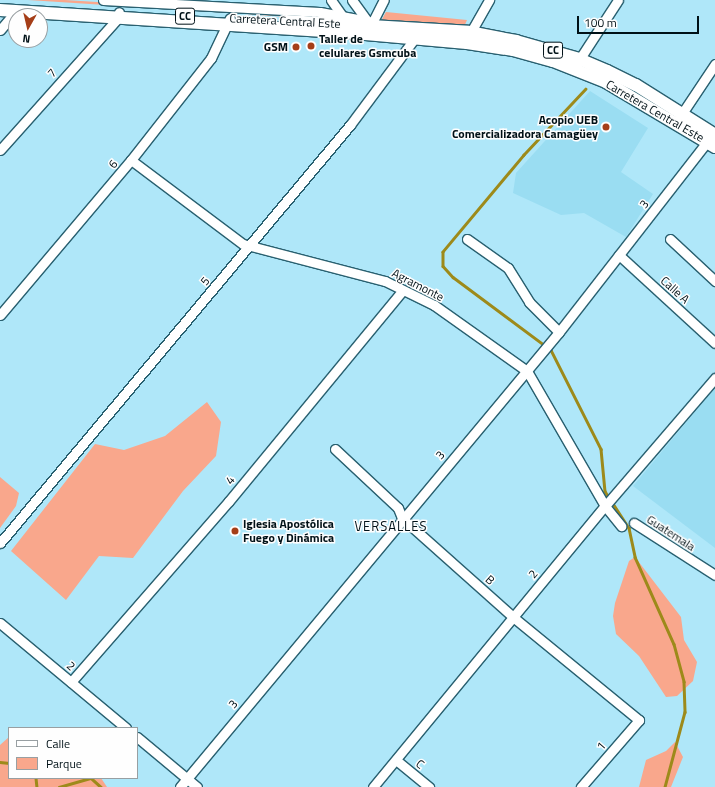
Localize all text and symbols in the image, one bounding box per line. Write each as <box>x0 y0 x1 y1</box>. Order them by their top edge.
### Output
road number: CC <box>175 7 195 25</box>
north arrow <box>8 8 48 48</box>
scale bar <box>579 8 701 34</box>
street label: Carretera Central Este <box>229 11 341 31</box>
text: 100 m <box>584 13 617 32</box>
text: N <box>22 30 31 47</box>
place label: Taller de celulares Gsmcuba <box>319 32 416 60</box>
place label: GSM <box>264 40 288 54</box>
marker: Taller de celulares Gsmcuba <box>306 41 316 51</box>
road number: CC <box>543 41 563 59</box>
marker: GSM <box>291 42 301 52</box>
street label: 7 <box>44 66 60 80</box>
street label: Carretera Central Este <box>603 77 707 145</box>
place label: Acopio UEB Comercializadora Camagüey <box>452 113 598 141</box>
marker: Acopio UEB Comercializadora Camagüey <box>601 122 611 132</box>
street label: 6 <box>105 157 121 171</box>
street label: 3 <box>636 197 652 211</box>
street label: Agramonte <box>390 266 446 304</box>
street label: Calle A <box>658 273 692 307</box>
street label: 5 <box>197 274 213 288</box>
street label: 3 <box>432 448 448 462</box>
street label: 4 <box>222 473 238 487</box>
street label: Guatemala <box>644 512 698 554</box>
place label: Iglesia Apostólica Fuego y Dinámica <box>243 517 334 545</box>
district label: VERSALLES <box>354 518 428 534</box>
marker: Iglesia Apostólica Fuego y Dinámica <box>230 526 240 536</box>
street label: 2 <box>525 567 541 581</box>
street label: B <box>482 572 498 588</box>
street label: 2 <box>64 658 78 674</box>
street label: 3 <box>225 697 241 711</box>
legend <box>8 727 138 779</box>
text: Calle <box>46 734 70 753</box>
street label: 1 <box>593 739 609 753</box>
text: Parque <box>46 754 82 773</box>
street label: C <box>413 756 427 772</box>

